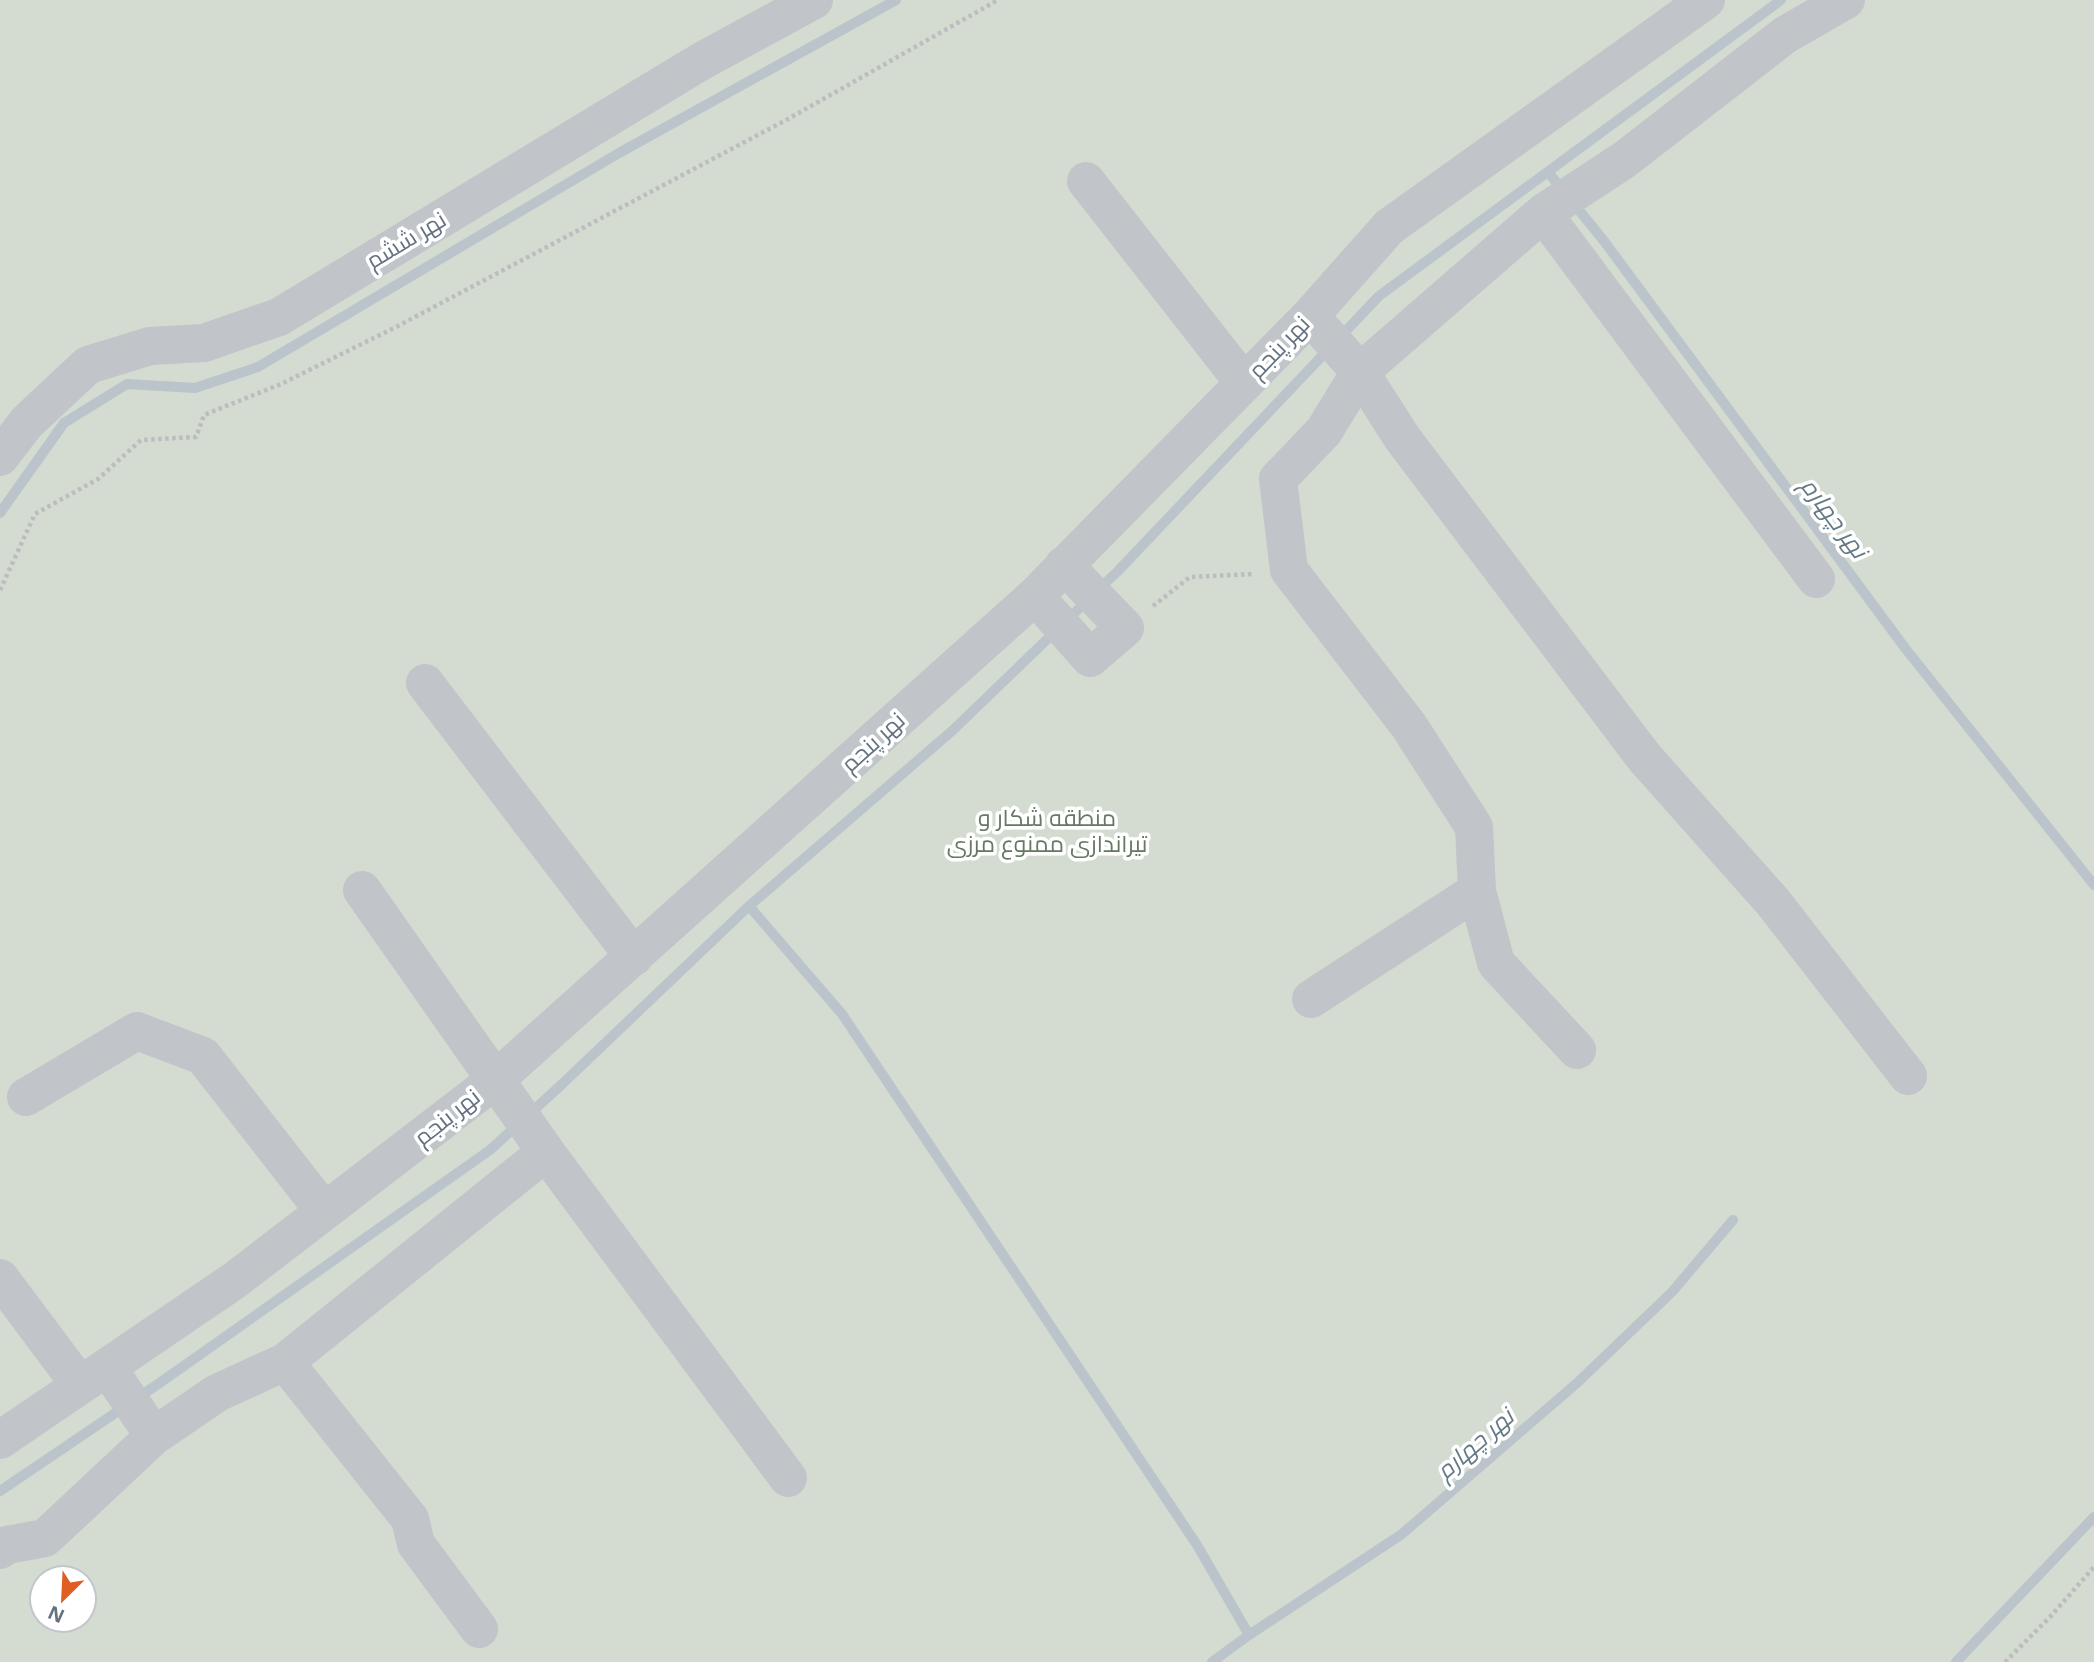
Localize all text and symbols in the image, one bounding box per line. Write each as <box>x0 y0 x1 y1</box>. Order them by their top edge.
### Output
street label: نهر ششم <box>359 203 452 276</box>
street label: نهر پنجم <box>1240 308 1317 385</box>
water label: نهر چهارم <box>1793 469 1878 567</box>
street label: نهر پنجم <box>833 704 912 779</box>
park label: منطقه شکار و تیراندازی ممنوع مرزی <box>947 801 1147 860</box>
street label: نهر پنجم <box>407 1080 487 1153</box>
water label: نهر چهارم <box>1427 1398 1523 1487</box>
north arrow <box>28 1564 98 1634</box>
text: N <box>44 1600 68 1630</box>

